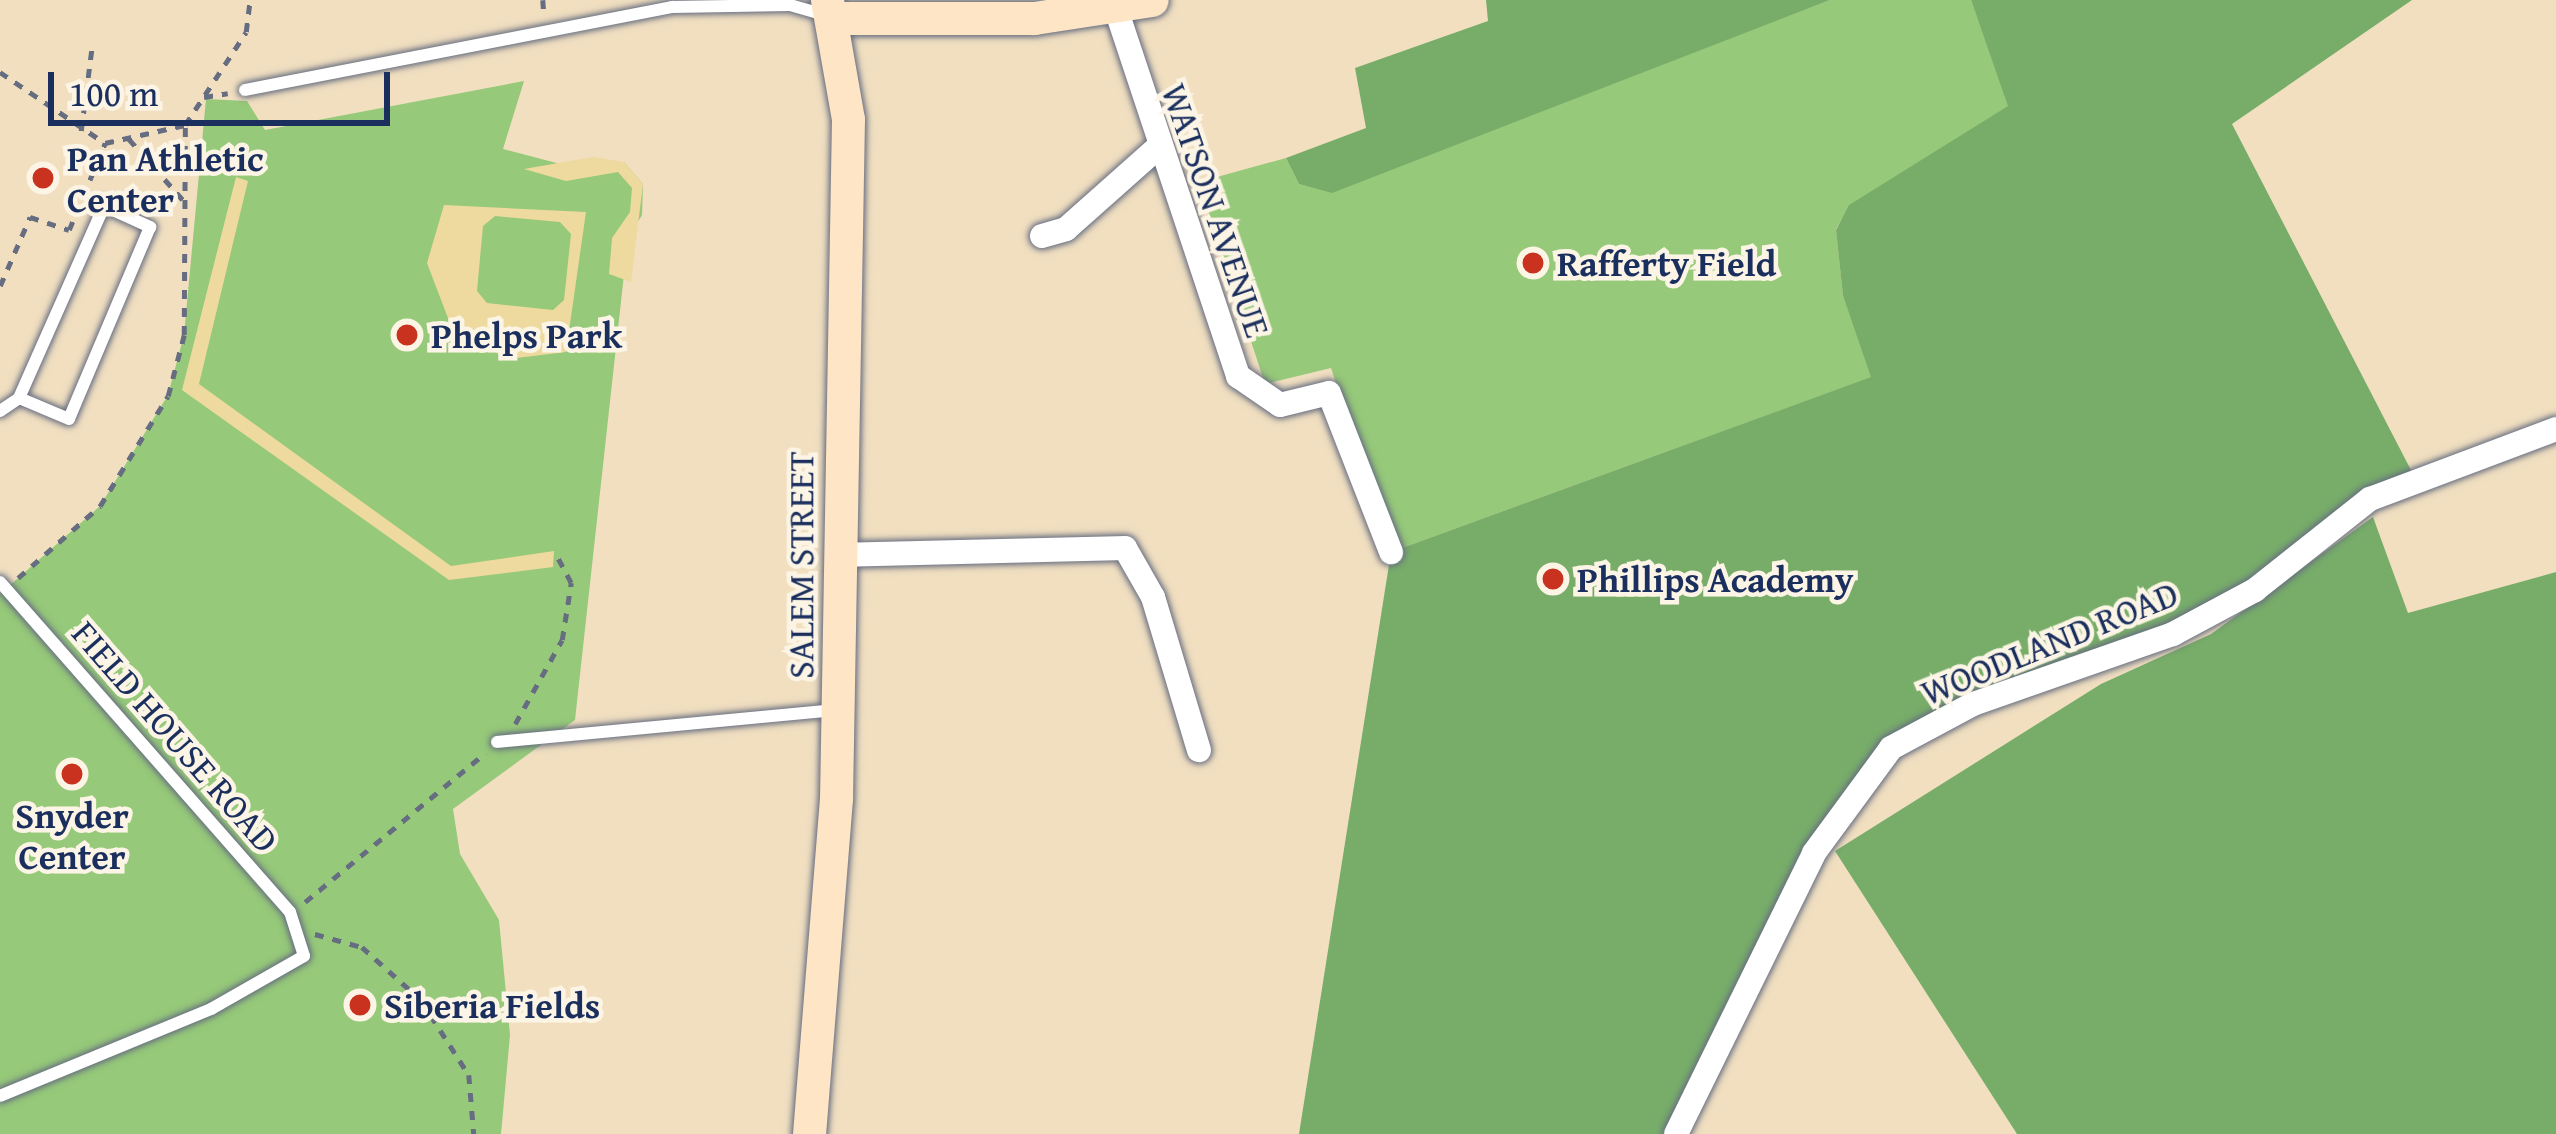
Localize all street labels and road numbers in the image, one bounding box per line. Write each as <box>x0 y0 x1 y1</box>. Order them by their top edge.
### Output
street label: WATSON AVENUE <box>1153 78 1281 342</box>
street label: SALEM STREET <box>778 451 822 679</box>
street label: WOODLAND ROAD <box>1914 571 2184 713</box>
street label: FIELD HOUSE ROAD <box>64 611 288 861</box>

